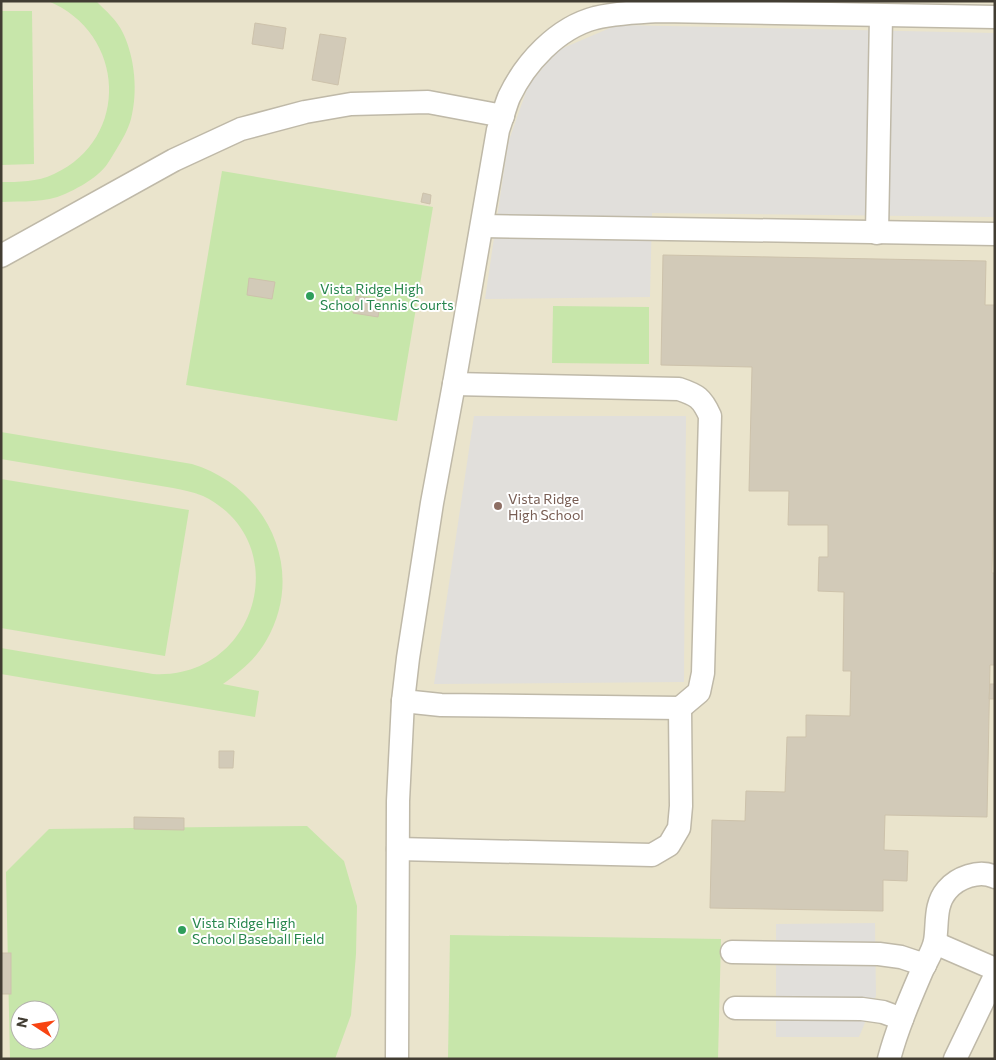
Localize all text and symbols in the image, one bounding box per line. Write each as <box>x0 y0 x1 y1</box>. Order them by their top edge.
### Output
place label: Vista Ridge High School Tennis Courts <box>320 280 454 313</box>
marker: Vista Ridge High School Tennis Courts <box>304 290 316 302</box>
place label: Vista Ridge High School <box>508 490 584 523</box>
marker: Vista Ridge High School <box>492 500 504 512</box>
place label: Vista Ridge High School Baseball Field <box>192 914 324 947</box>
marker: Vista Ridge High School Baseball Field <box>176 924 188 936</box>
north arrow <box>10 1000 60 1050</box>
text: N <box>12 1015 31 1029</box>

